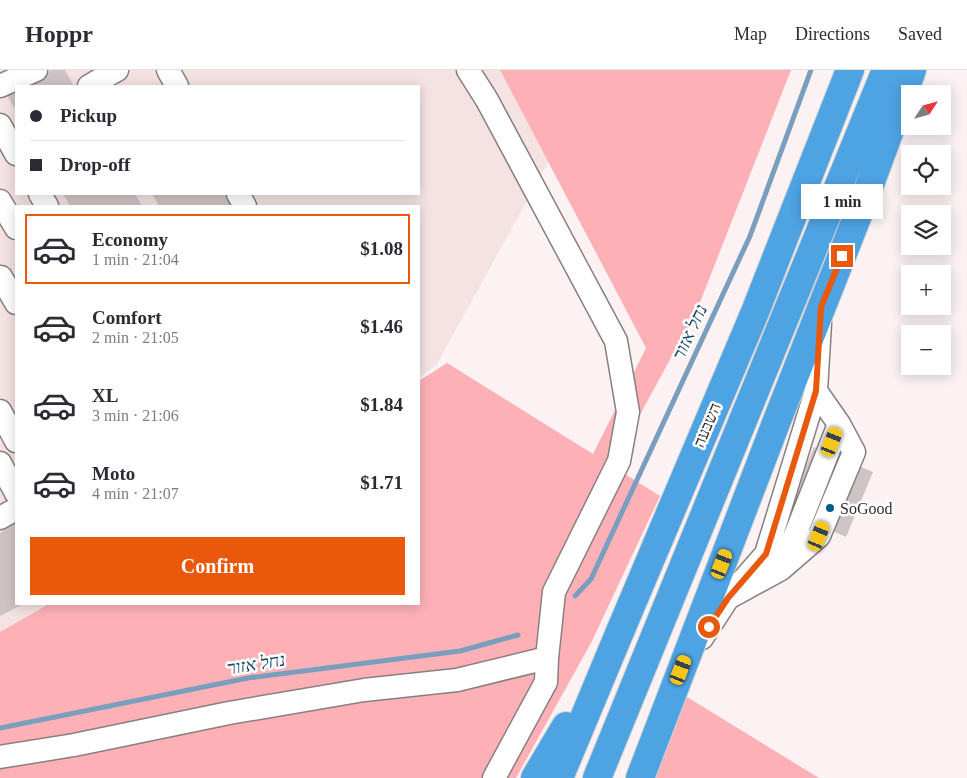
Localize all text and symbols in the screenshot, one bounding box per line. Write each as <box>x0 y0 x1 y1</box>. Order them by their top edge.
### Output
text: Hoppr <box>25 21 93 47</box>
text: Map <box>734 24 767 44</box>
text: Directions <box>795 24 870 44</box>
text: Saved <box>898 24 942 44</box>
north arrow <box>901 85 951 135</box>
map controls <box>901 85 951 375</box>
text: Pickup <box>60 105 117 126</box>
button: locate <box>901 145 951 195</box>
text: Drop-off <box>60 154 130 175</box>
callout: 1 min <box>801 184 883 218</box>
text: 1 min <box>823 193 861 210</box>
button: layers <box>901 205 951 255</box>
icon: car <box>32 227 77 272</box>
text: Economy <box>92 229 168 250</box>
text: $1.08 <box>360 238 403 259</box>
route end <box>831 245 853 267</box>
text: 1 min · 21:04 <box>92 251 179 268</box>
button: + <box>901 265 951 315</box>
water label: נחל אזור <box>669 301 712 363</box>
icon: car <box>32 305 77 350</box>
text: Comfort <box>92 307 162 328</box>
text: $1.46 <box>360 316 403 337</box>
button: − <box>901 325 951 375</box>
text: 2 min · 21:05 <box>92 329 179 346</box>
icon: car <box>32 383 77 428</box>
text: XL <box>92 385 118 406</box>
text: $1.84 <box>360 394 403 415</box>
street label: השבעה <box>690 400 724 450</box>
text: 3 min · 21:06 <box>92 407 179 424</box>
car <box>819 425 844 459</box>
icon: car <box>32 461 77 506</box>
text: Moto <box>92 463 135 484</box>
text: $1.71 <box>360 472 403 493</box>
text: 4 min · 21:07 <box>92 485 179 502</box>
place label: SoGood <box>840 500 892 517</box>
marker: SoGood <box>824 502 836 514</box>
car <box>806 519 831 553</box>
button: Confirm <box>30 537 405 595</box>
car <box>709 547 734 581</box>
route start <box>698 616 720 638</box>
water label: נחל אזור <box>225 650 287 678</box>
car <box>668 653 693 687</box>

